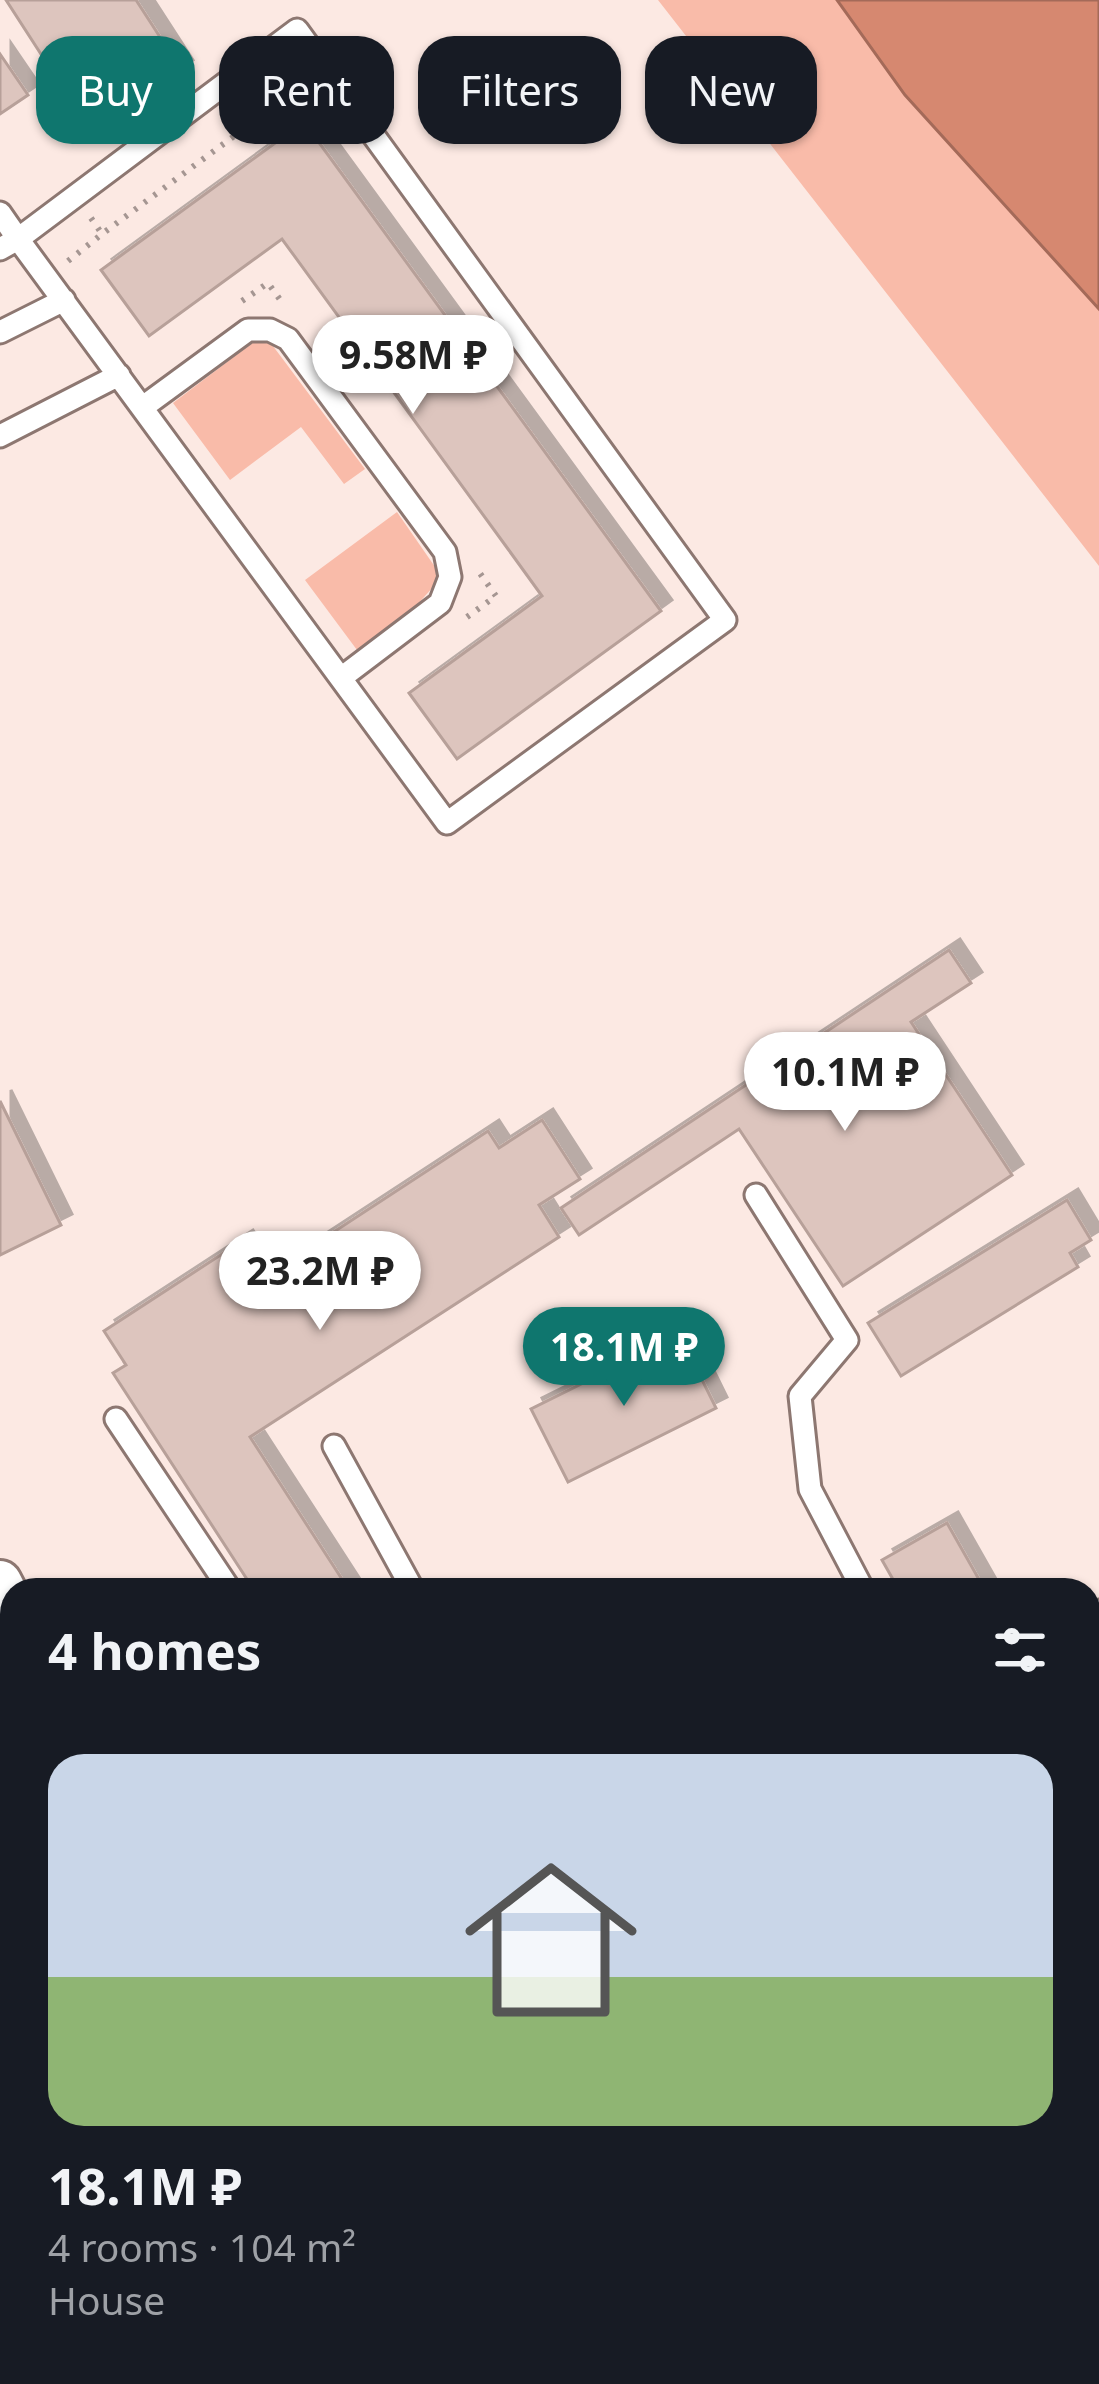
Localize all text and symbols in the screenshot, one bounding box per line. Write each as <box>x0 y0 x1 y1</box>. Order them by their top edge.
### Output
chip: Buy <box>36 36 195 144</box>
chip: Rent <box>219 36 394 144</box>
chip: Filters <box>418 36 621 144</box>
chip: New <box>645 36 817 144</box>
pin: 9.58M ₽ <box>302 315 524 417</box>
text: 9.58M ₽ <box>339 327 487 380</box>
pin: 10.1M ₽ <box>734 1032 956 1134</box>
text: 10.1M ₽ <box>771 1044 919 1097</box>
pin: 23.2M ₽ <box>209 1231 431 1333</box>
text: 23.2M ₽ <box>246 1243 394 1296</box>
pin: 18.1M ₽ <box>513 1307 735 1409</box>
text: 18.1M ₽ <box>550 1319 698 1372</box>
text: 4 homes <box>48 1615 261 1685</box>
icon: filters <box>987 1617 1053 1683</box>
icon: home <box>443 1832 659 2048</box>
text: 18.1M ₽ <box>48 2150 242 2220</box>
text: 4 rooms · 104 m² <box>48 2220 356 2273</box>
text: House <box>48 2273 165 2326</box>

